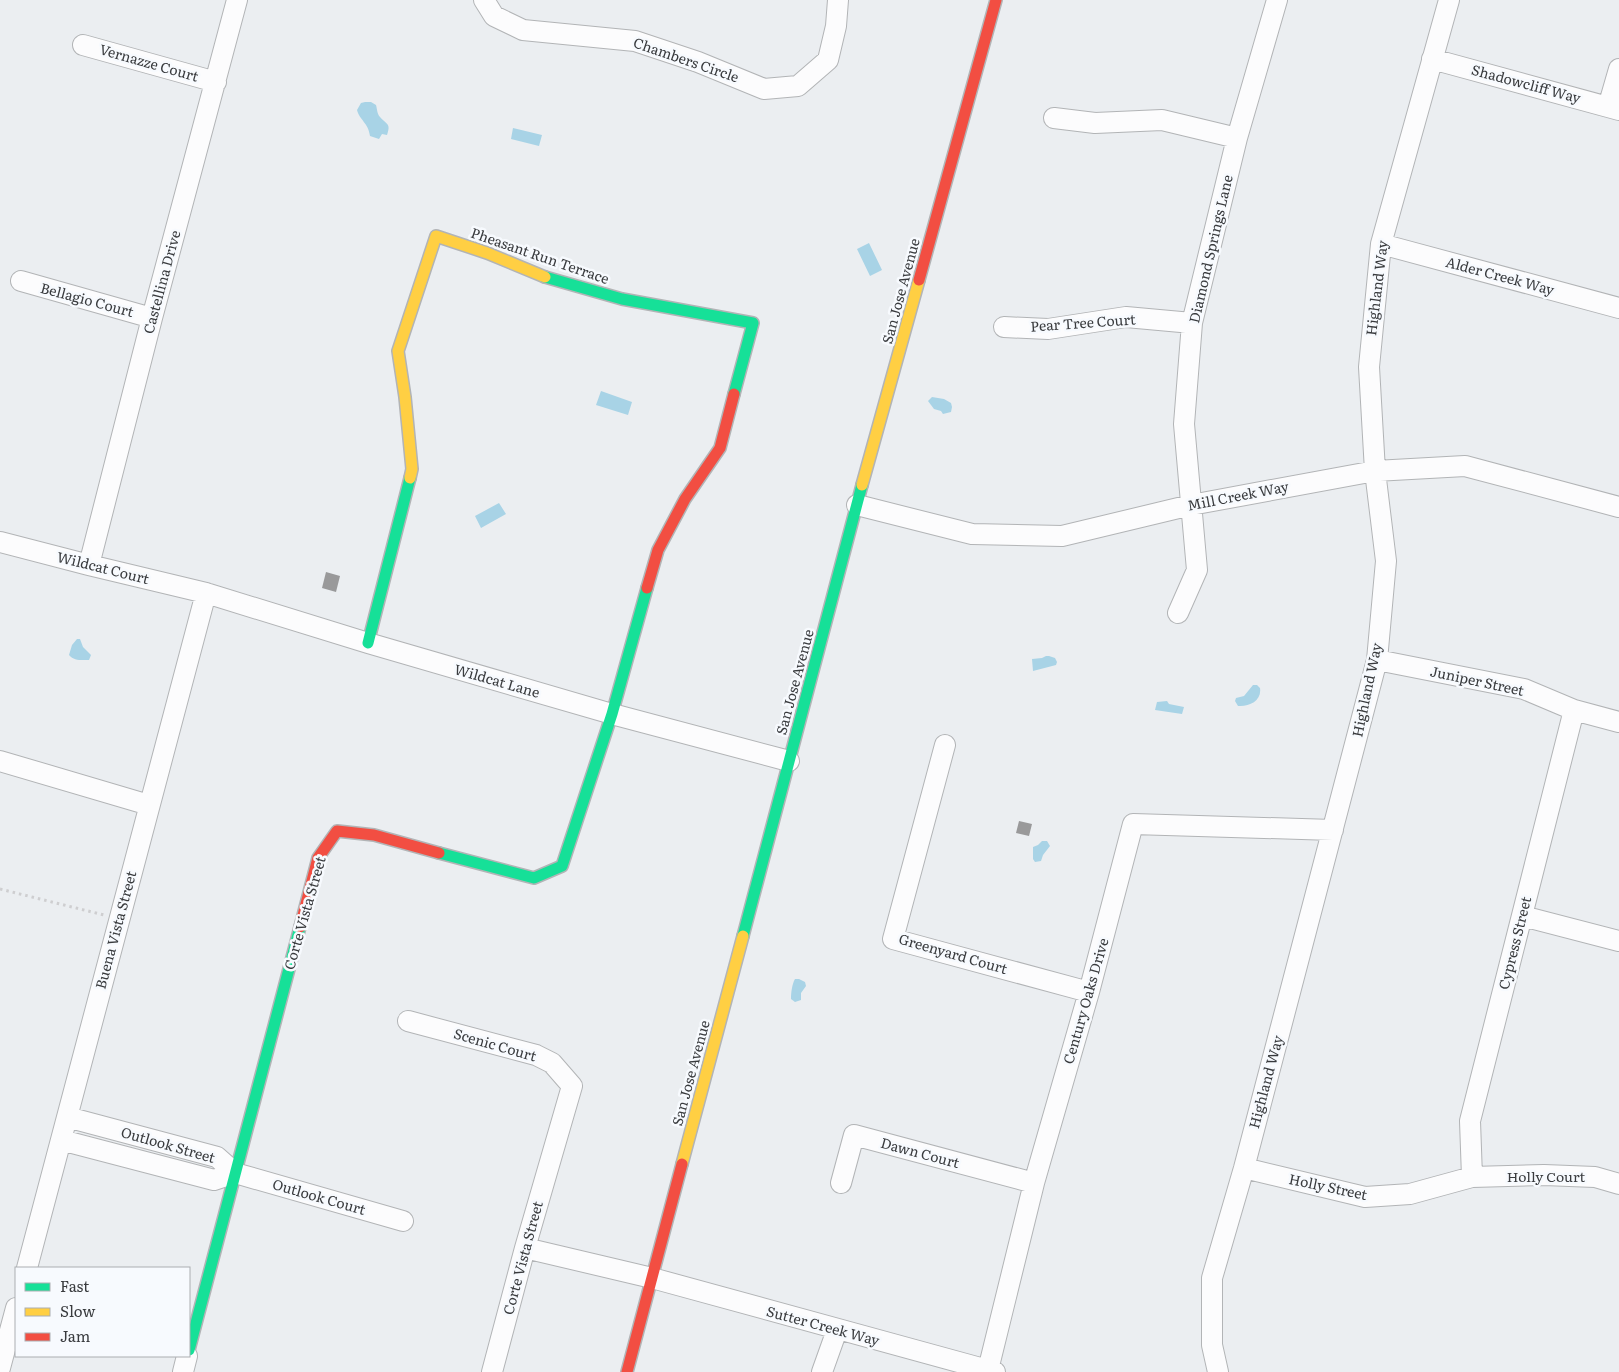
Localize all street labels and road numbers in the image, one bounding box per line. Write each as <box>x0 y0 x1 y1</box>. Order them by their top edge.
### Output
street label: Chambers Circle <box>631 32 742 86</box>
street label: Vernazze Court <box>97 38 202 86</box>
street label: Shadowcliff Way <box>1469 59 1584 107</box>
street label: Diamond Springs Lane <box>1183 173 1237 325</box>
street label: Pheasant Run Terrace <box>468 222 612 288</box>
street label: Castellina Drive <box>138 228 184 336</box>
street label: San Jose Avenue <box>876 236 924 346</box>
street label: Highland Way <box>1360 238 1392 337</box>
street label: Alder Creek Way <box>1444 251 1558 299</box>
street label: Bellagio Court <box>38 277 136 321</box>
street label: Pear Tree Court <box>1030 308 1137 336</box>
street label: Mill Creek Way <box>1186 475 1291 515</box>
street label: Wildcat Court <box>55 546 152 588</box>
street label: San Jose Avenue <box>770 627 818 737</box>
street label: Highland Way <box>1346 640 1386 739</box>
street label: Wildcat Lane <box>452 658 542 702</box>
street label: Juniper Street <box>1428 660 1526 700</box>
street label: Corte Vista Street <box>278 853 330 972</box>
street label: Buena Vista Street <box>90 868 141 991</box>
street label: Cypress Street <box>1493 894 1535 991</box>
street label: Greenyard Court <box>897 928 1010 978</box>
street label: Century Oaks Drive <box>1057 935 1113 1066</box>
street label: San Jose Avenue <box>666 1018 714 1128</box>
street label: Scenic Court <box>452 1023 539 1065</box>
street label: Highland Way <box>1243 1032 1287 1131</box>
street label: Outlook Street <box>119 1121 218 1167</box>
street label: Dawn Court <box>879 1132 962 1172</box>
street label: Holly Court <box>1507 1166 1586 1186</box>
street label: Holly Street <box>1287 1168 1369 1204</box>
street label: Outlook Court <box>270 1173 368 1219</box>
street label: Corte Vista Street <box>497 1198 547 1317</box>
street label: Sutter Creek Way <box>764 1300 883 1350</box>

